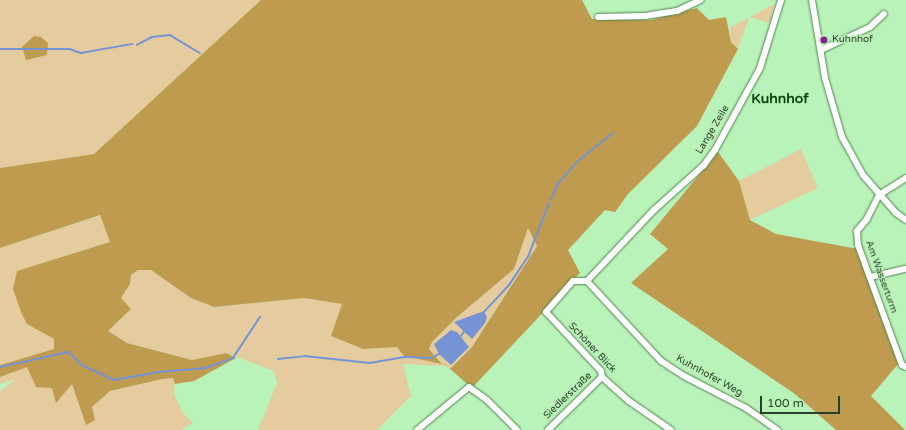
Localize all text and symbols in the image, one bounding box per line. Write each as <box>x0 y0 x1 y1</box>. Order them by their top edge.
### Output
place label: Kuhnhof <box>832 34 873 46</box>
marker: Kuhnhof <box>819 35 829 45</box>
district label: Kuhnhof <box>751 91 809 107</box>
street label: Lange Zeile <box>694 103 732 157</box>
street label: Am Wasserturm <box>862 239 900 315</box>
street label: Schöner Blick <box>566 320 618 376</box>
street label: Kuhnhofer Weg <box>674 353 744 399</box>
street label: Siedlerstraße <box>541 370 595 422</box>
scale bar <box>762 388 842 414</box>
text: 100 m <box>767 396 804 410</box>

